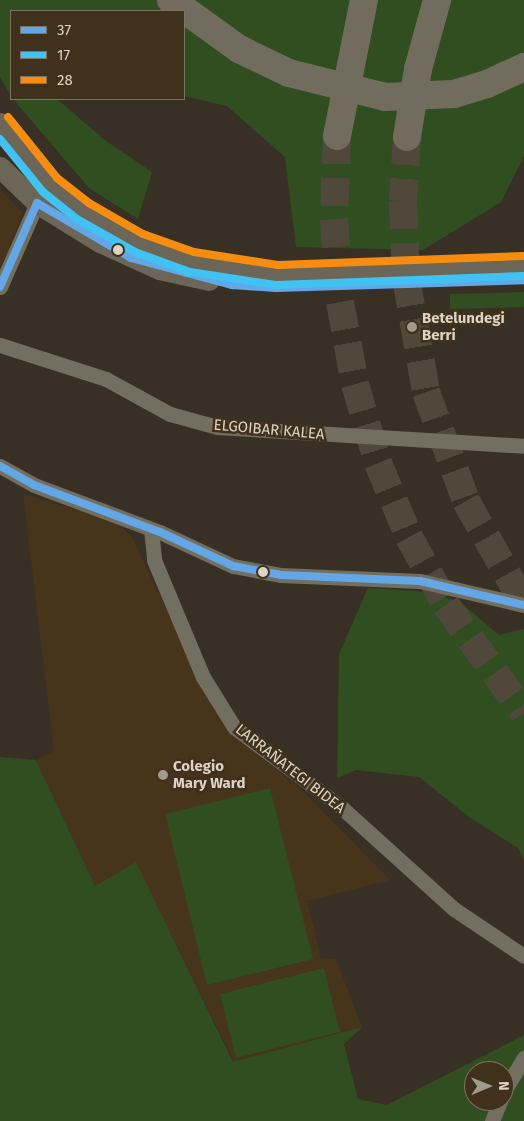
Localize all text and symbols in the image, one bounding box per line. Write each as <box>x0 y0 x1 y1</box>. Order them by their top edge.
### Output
legend <box>10 10 185 100</box>
text: 37 <box>57 21 71 39</box>
text: 17 <box>57 46 70 64</box>
text: 28 <box>57 71 73 89</box>
unlabelled marker <box>113 245 123 255</box>
place label: Betelundegi Berri <box>422 309 505 344</box>
marker: Betelundegi Berri <box>406 321 418 333</box>
street label: ELGOIBAR KALEA <box>213 416 325 444</box>
unlabelled marker <box>258 567 268 577</box>
street label: LARRAÑATEGI BIDEA <box>232 721 348 817</box>
place label: Colegio Mary Ward <box>173 757 245 792</box>
marker: Colegio Mary Ward <box>157 769 169 781</box>
north arrow <box>464 1061 514 1111</box>
text: N <box>495 1081 512 1091</box>

